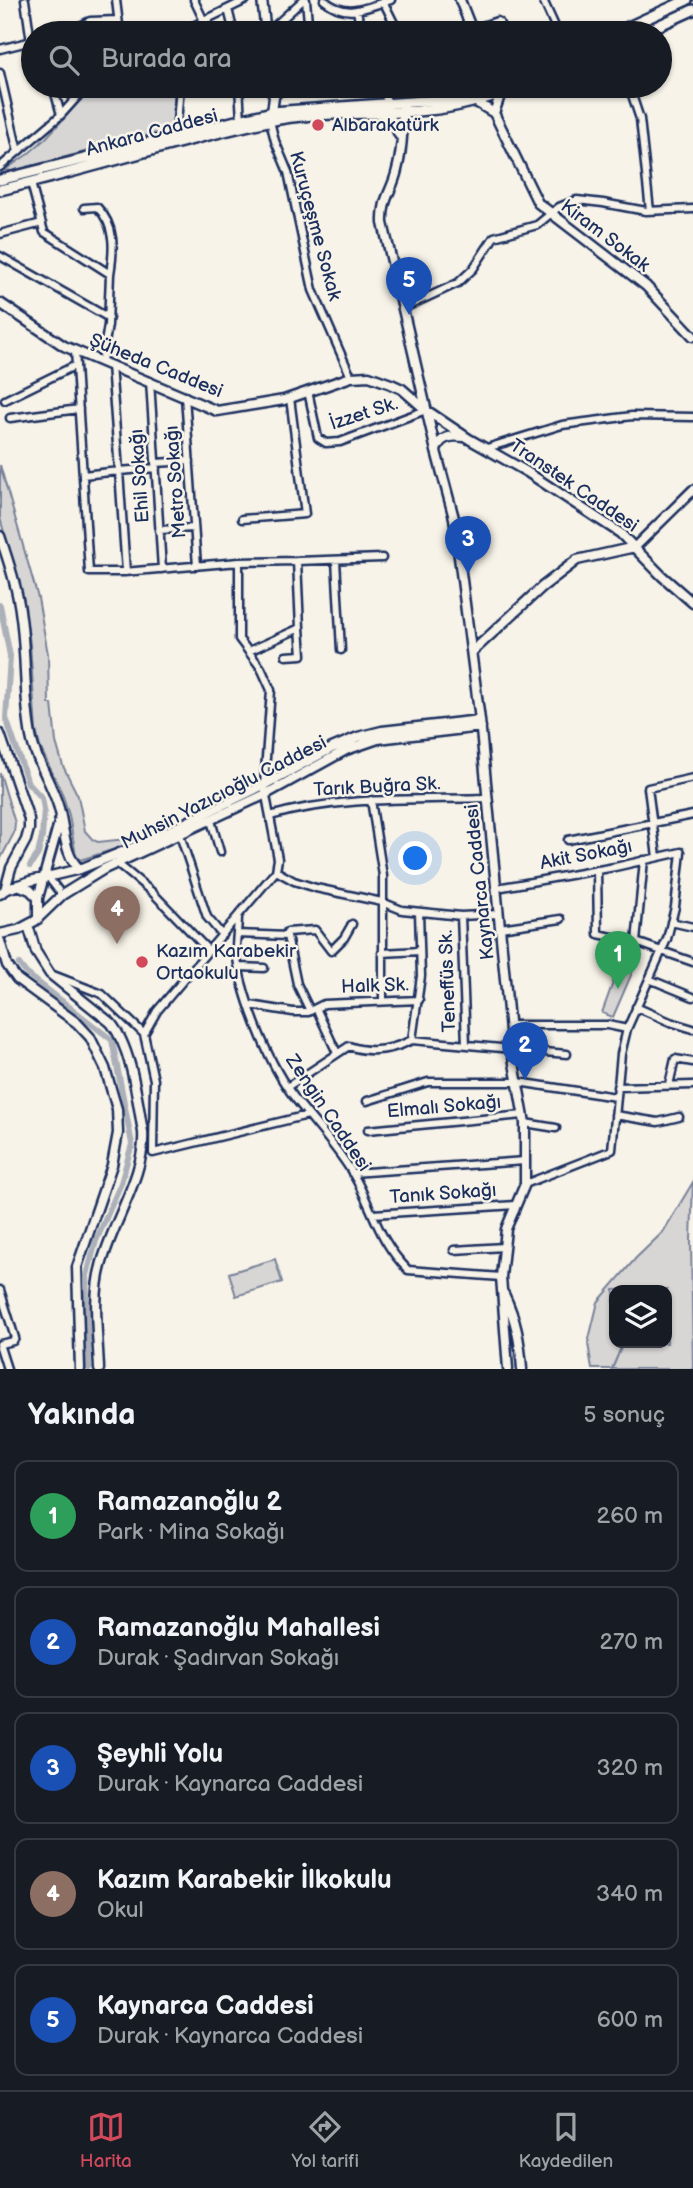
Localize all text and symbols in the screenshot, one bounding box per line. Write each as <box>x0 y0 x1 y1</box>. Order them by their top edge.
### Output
search box <box>21 21 672 98</box>
icon: search <box>45 41 83 79</box>
text: Burada ara <box>101 44 232 75</box>
street label: Ankara Caddesi <box>84 104 220 162</box>
place label: Albarakatürk <box>332 114 440 137</box>
marker: Albarakatürk <box>310 117 326 133</box>
street label: Kuruçeşme Sokak <box>284 149 346 304</box>
street label: Kiram Sokak <box>556 195 655 277</box>
pin: 5 <box>386 257 432 315</box>
street label: Şüheda Caddesi <box>86 329 226 403</box>
street label: İzzet Sk. <box>327 392 401 436</box>
street label: Metro Sokağı <box>161 425 191 539</box>
street label: Ehil Sokağı <box>125 428 155 524</box>
street label: Transtek Caddesi <box>505 435 643 537</box>
pin: 3 <box>445 516 491 574</box>
street label: Muhsin Yazıcıoğlu Caddesi <box>117 731 331 855</box>
street label: Tarık Buğra Sk. <box>313 772 441 802</box>
street label: Kaynarca Caddesi <box>460 803 500 961</box>
street label: Akit Sokağı <box>538 835 634 875</box>
your location <box>398 841 432 875</box>
pin: 4 <box>94 886 140 944</box>
street label: Teneffüs Sk. <box>435 929 461 1033</box>
pin: 1 <box>595 931 641 989</box>
place label: Kazım Karabekir Ortaokulu <box>156 940 297 985</box>
marker: Kazım Karabekir Ortaokulu <box>134 954 150 970</box>
street label: Halk Sk. <box>341 973 409 999</box>
pin: 2 <box>502 1022 548 1080</box>
street label: Zengin Caddesi <box>280 1049 376 1176</box>
street label: Elmalı Sokağı <box>386 1091 502 1123</box>
street label: Tanık Sokağı <box>389 1179 497 1209</box>
map controls <box>609 1285 672 1348</box>
button: layers <box>609 1285 672 1348</box>
text: Yakında <box>28 1397 135 1433</box>
text: 5 sonuç <box>583 1401 665 1429</box>
text: Ramazanoğlu 2 <box>97 1487 282 1518</box>
text: 1 <box>48 1502 58 1530</box>
text: 260 m <box>597 1502 663 1530</box>
text: Park · Mina Sokağı <box>97 1518 285 1546</box>
text: Ramazanoğlu Mahallesi <box>97 1613 380 1644</box>
text: 2 <box>46 1628 60 1656</box>
text: 270 m <box>599 1628 663 1656</box>
text: Durak · Şadırvan Sokağı <box>97 1644 339 1672</box>
text: Şeyhli Yolu <box>97 1739 223 1770</box>
text: 3 <box>46 1754 60 1782</box>
text: 320 m <box>597 1754 663 1782</box>
text: Durak · Kaynarca Caddesi <box>97 1770 363 1798</box>
text: Kazım Karabekir İlkokulu <box>97 1865 392 1896</box>
text: 4 <box>46 1880 60 1908</box>
text: 340 m <box>596 1880 663 1908</box>
text: Okul <box>97 1896 144 1924</box>
text: Kaynarca Caddesi <box>97 1991 314 2022</box>
text: 5 <box>46 2006 60 2034</box>
text: 600 m <box>597 2006 663 2034</box>
text: Durak · Kaynarca Caddesi <box>97 2022 363 2050</box>
tab: Harita <box>80 2108 132 2173</box>
tab: Yol tarifi <box>292 2108 359 2173</box>
tab: Kaydedilen <box>519 2108 613 2173</box>

